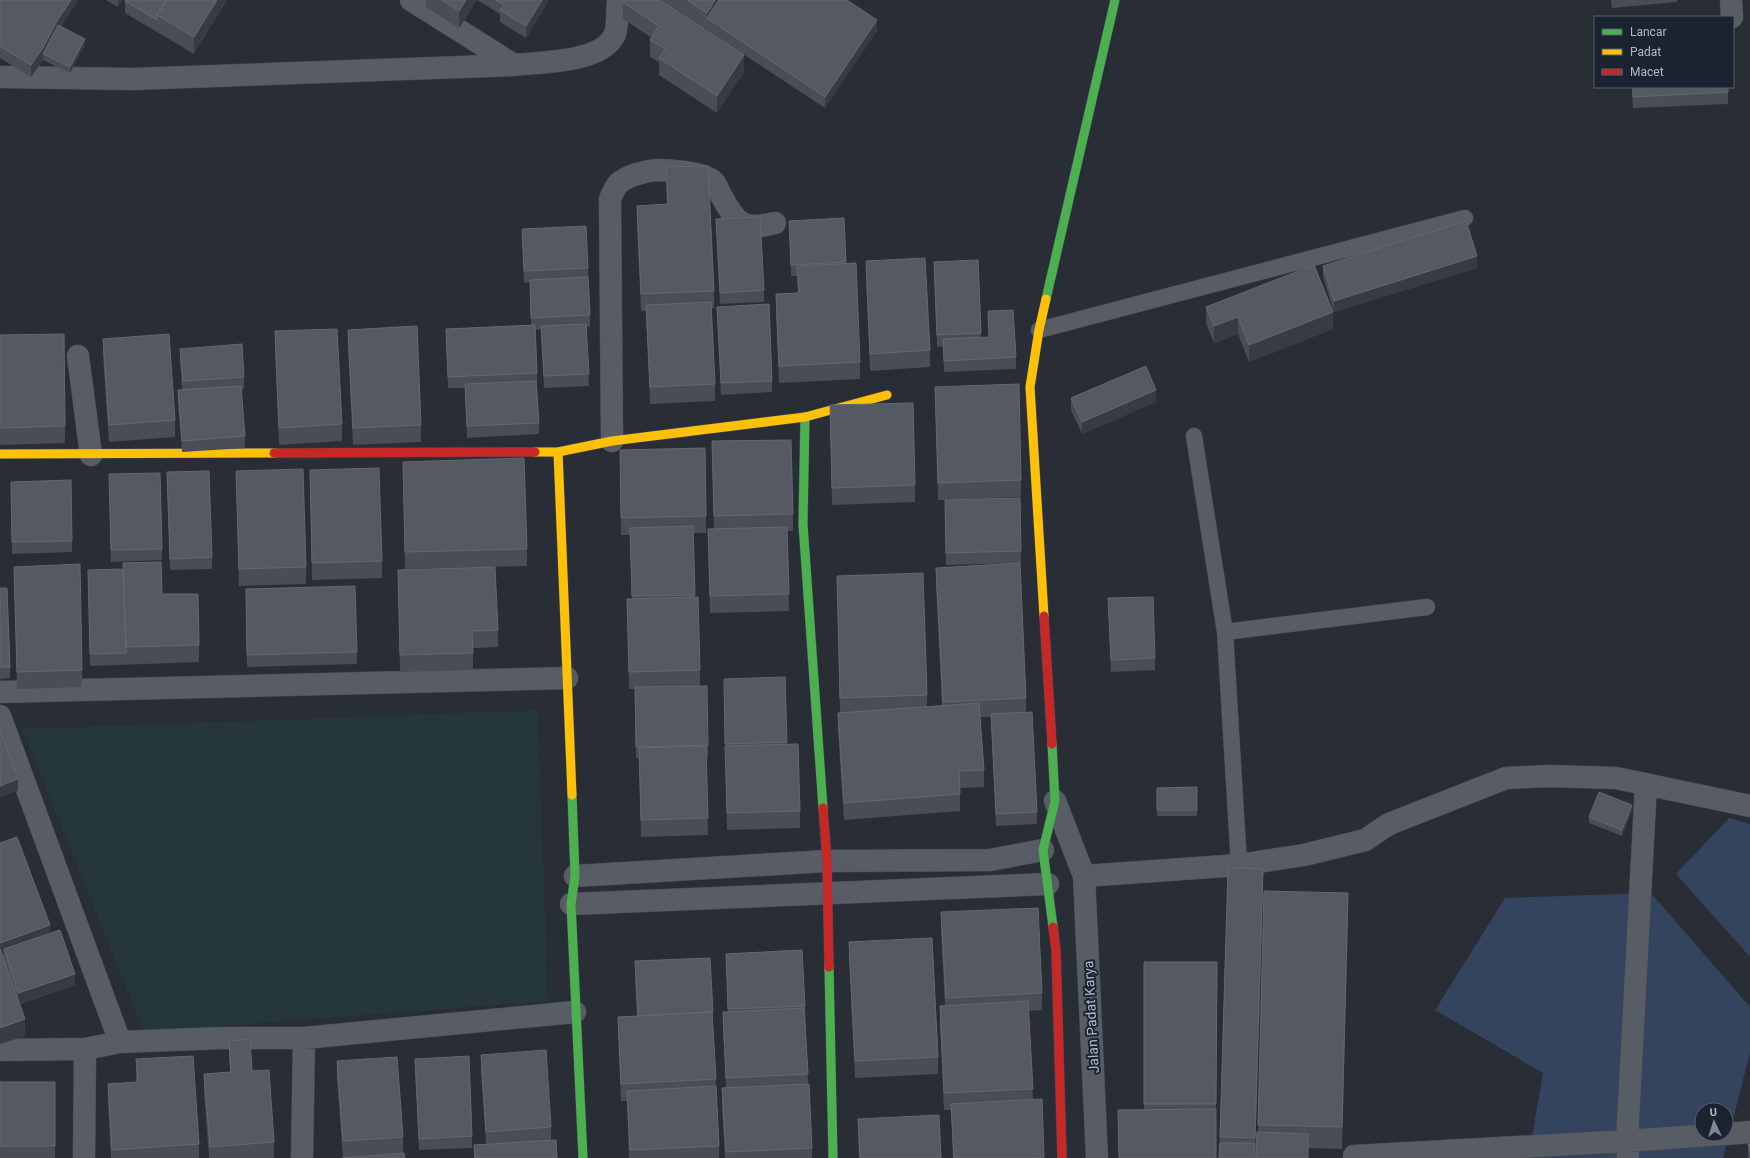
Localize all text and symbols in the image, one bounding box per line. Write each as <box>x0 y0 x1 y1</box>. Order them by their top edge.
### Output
legend <box>1594 16 1734 88</box>
text: Lancar <box>1630 25 1667 39</box>
text: Padat <box>1630 45 1661 59</box>
text: Macet <box>1630 65 1664 79</box>
street label: Jalan Padat Karya <box>1080 960 1102 1074</box>
north arrow <box>1694 1102 1734 1142</box>
text: U <box>1709 1106 1717 1119</box>

